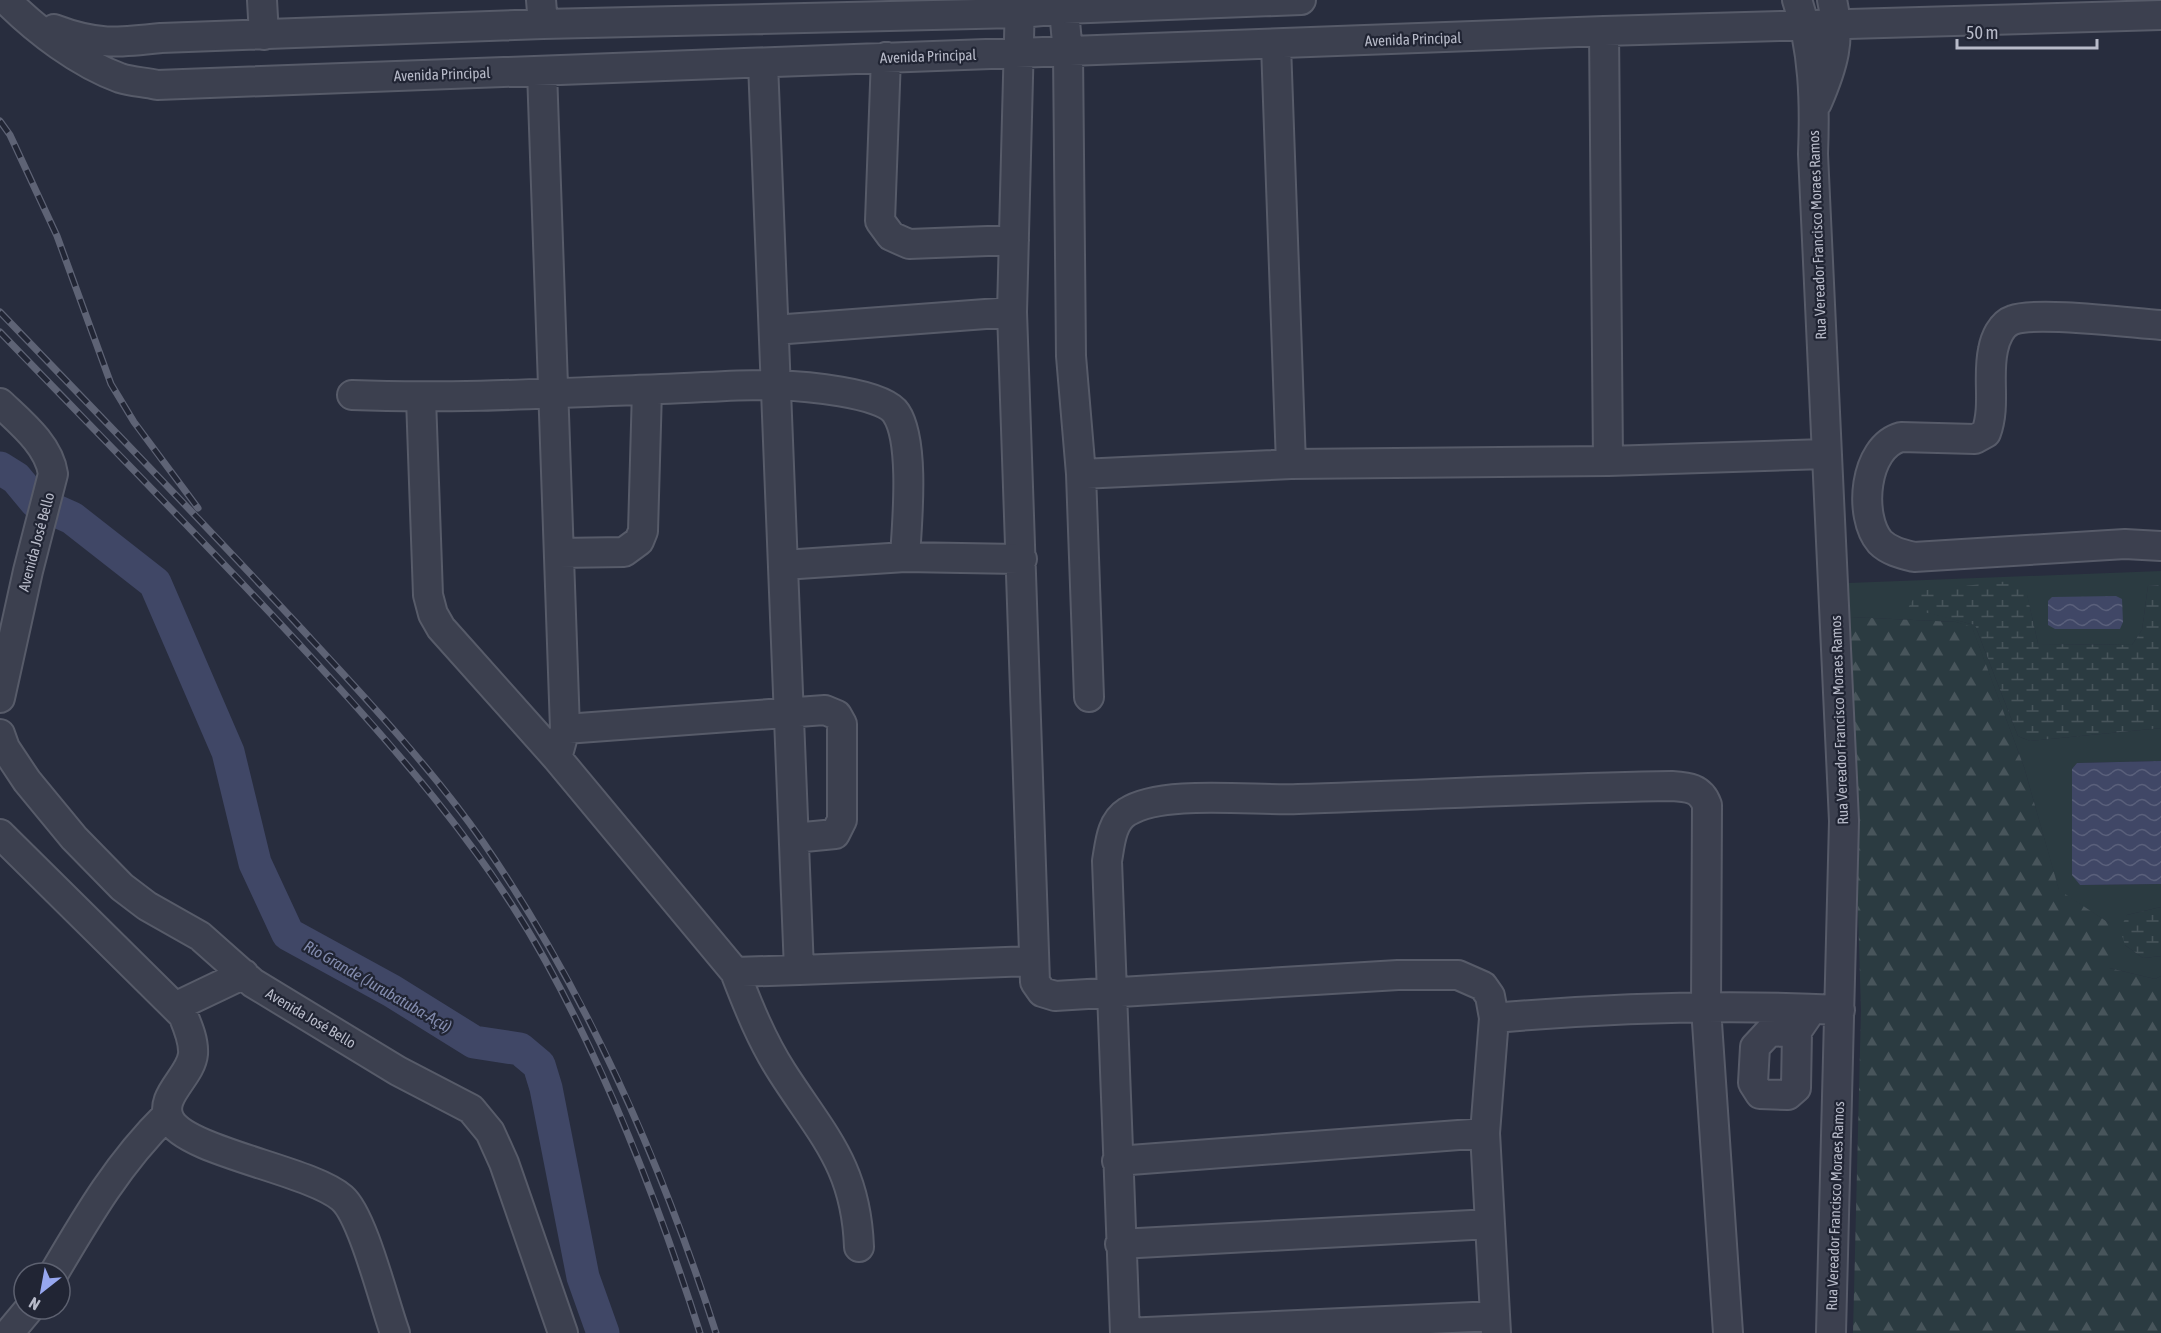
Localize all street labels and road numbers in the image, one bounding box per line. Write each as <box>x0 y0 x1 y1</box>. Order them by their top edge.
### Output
street label: Avenida Principal <box>1364 29 1462 49</box>
street label: Avenida Principal <box>879 46 977 66</box>
street label: Avenida Principal <box>393 64 491 84</box>
street label: Rua Vereador Francisco Moraes Ramos <box>1805 130 1829 340</box>
street label: Avenida José Bello <box>15 491 57 593</box>
street label: Rua Vereador Francisco Moraes Ramos <box>1827 615 1851 825</box>
street label: Avenida José Bello <box>263 984 359 1052</box>
street label: Rua Vereador Francisco Moraes Ramos <box>1823 1101 1847 1311</box>

